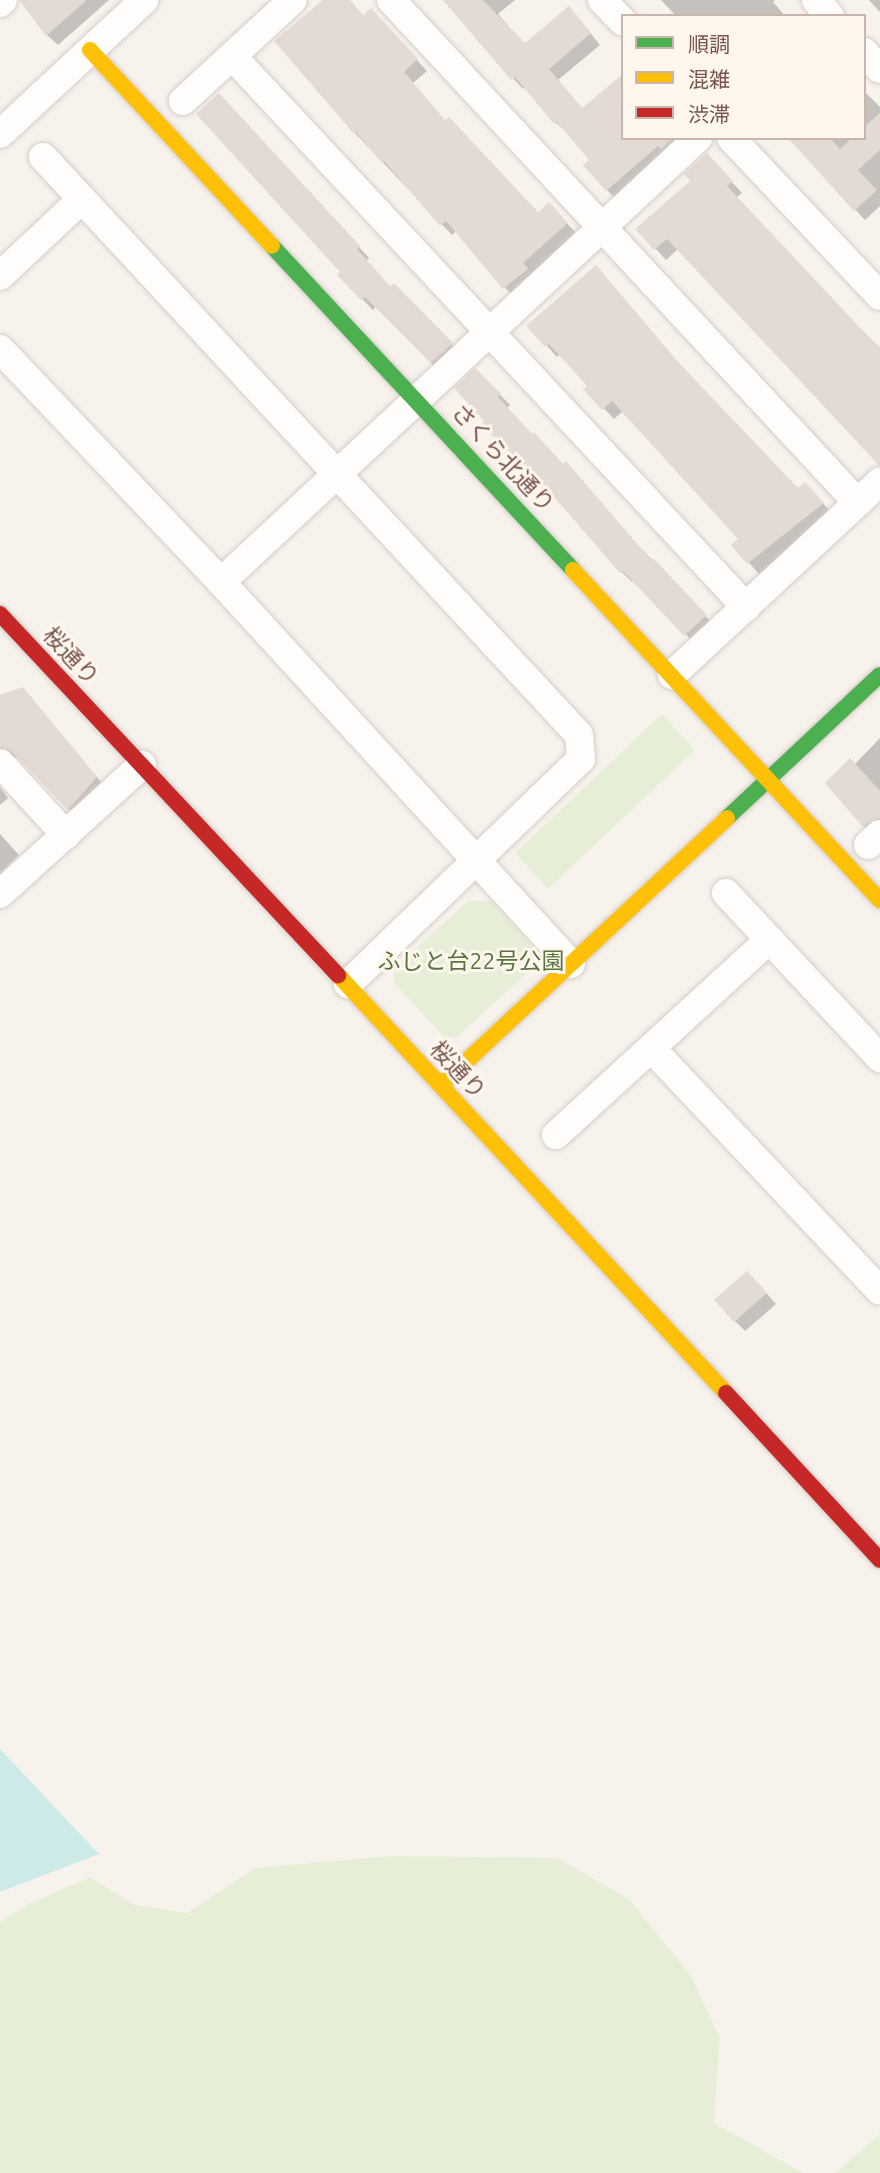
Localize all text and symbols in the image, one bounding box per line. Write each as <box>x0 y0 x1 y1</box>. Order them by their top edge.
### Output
legend <box>621 14 866 140</box>
text: 順調 <box>688 32 730 56</box>
text: 混雑 <box>688 67 730 91</box>
text: 渋滞 <box>688 102 730 126</box>
street label: さくら北通り <box>446 398 560 518</box>
street label: 桜通り <box>37 621 105 691</box>
park label: ふじと台22号公園 <box>378 947 564 975</box>
street label: 桜通り <box>424 1035 492 1105</box>

